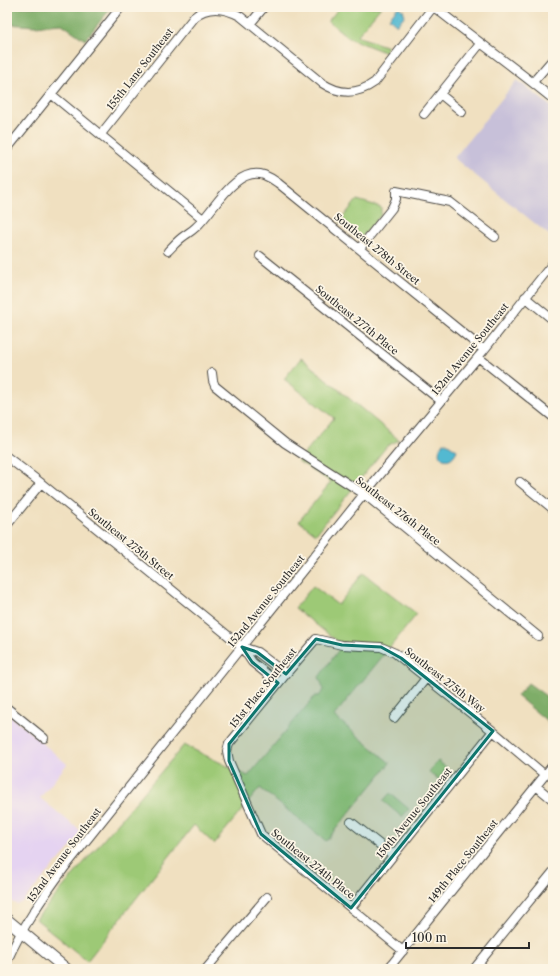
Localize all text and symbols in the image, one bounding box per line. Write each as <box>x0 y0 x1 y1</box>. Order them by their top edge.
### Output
street label: 155th Lane Southeast <box>104 25 176 113</box>
street label: Southeast 278th Street <box>331 210 423 288</box>
street label: Southeast 277th Place <box>313 282 402 358</box>
street label: 152nd Avenue Southeast <box>429 300 512 398</box>
street label: Southeast 276th Place <box>353 474 443 548</box>
street label: Southeast 275th Street <box>86 505 177 583</box>
street label: 152nd Avenue Southeast <box>225 552 308 650</box>
street label: 151st Place Southeast <box>227 645 300 731</box>
street label: Southeast 275th Way <box>402 645 488 716</box>
street label: 150th Avenue Southeast <box>373 765 455 861</box>
street label: 152nd Avenue Southeast <box>24 805 104 905</box>
street label: 149th Place Southeast <box>425 816 501 905</box>
street label: Southeast 274th Place <box>269 826 358 902</box>
scale bar <box>406 924 529 950</box>
text: 100 m <box>412 930 447 945</box>

